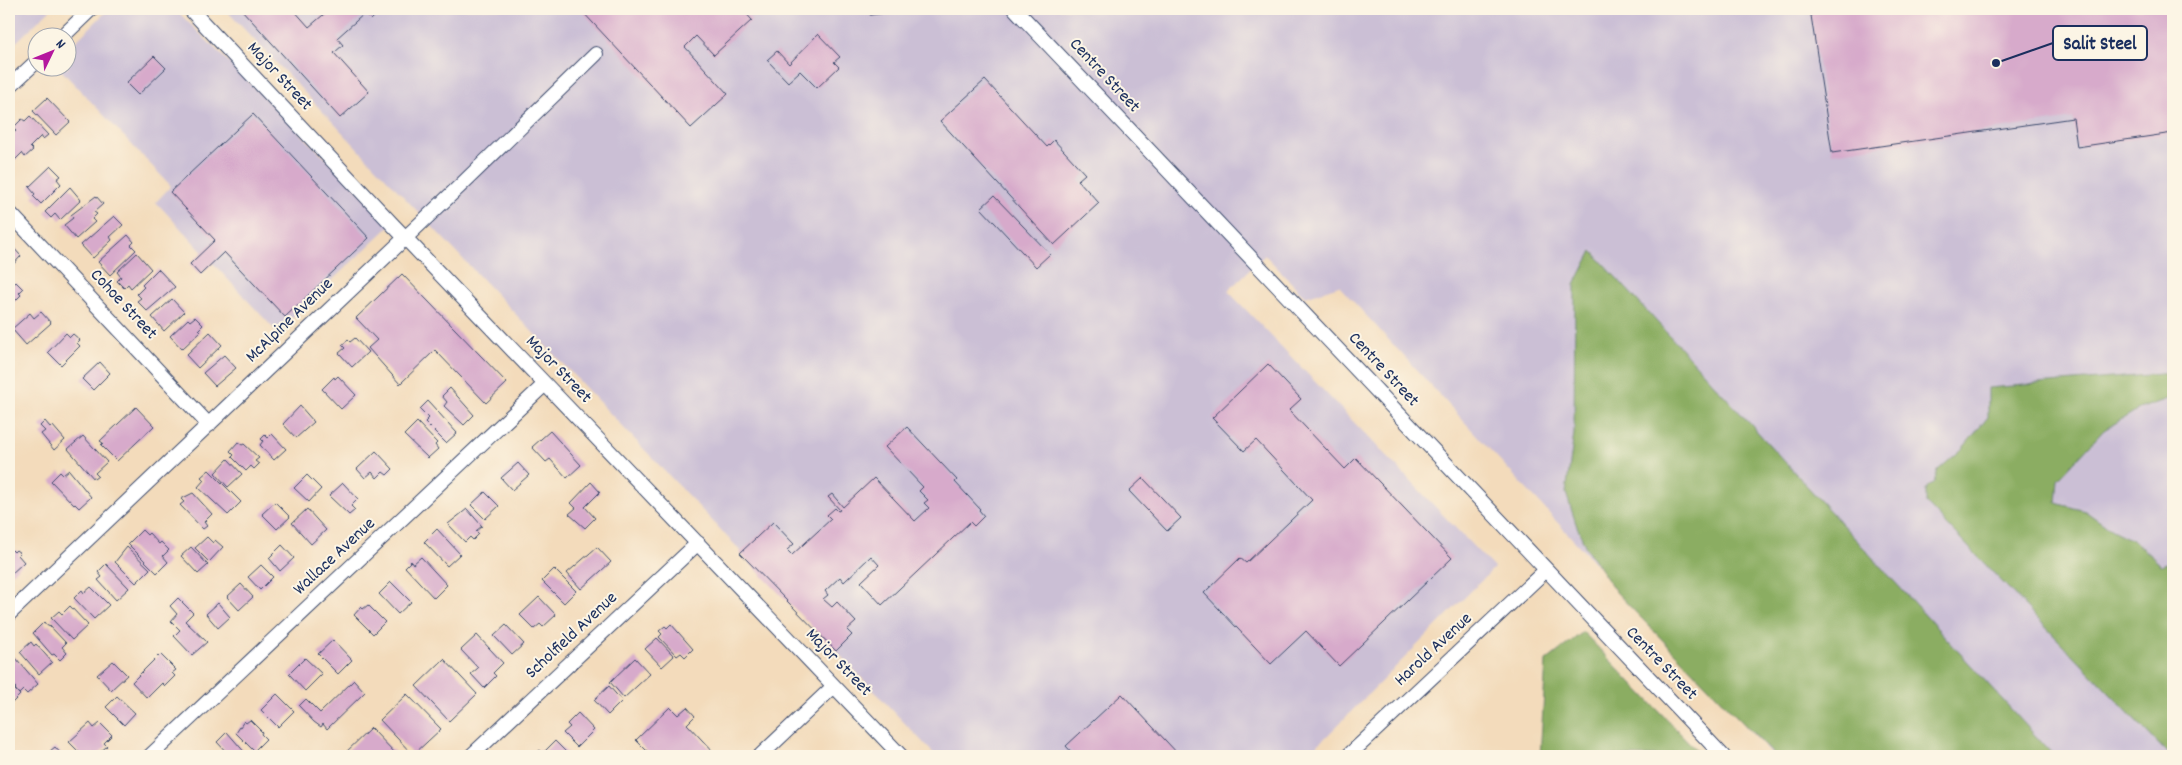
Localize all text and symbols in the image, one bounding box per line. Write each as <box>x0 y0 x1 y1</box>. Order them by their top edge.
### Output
callout: Salit Steel <box>2053 26 2147 60</box>
north arrow <box>28 28 78 78</box>
text: Salit Steel <box>2063 32 2137 59</box>
street label: Centre Street <box>1063 33 1146 119</box>
text: N <box>50 35 70 54</box>
street label: Major Street <box>240 37 318 117</box>
street label: Cohoe Street <box>84 264 163 346</box>
street label: McAlpine Avenue <box>241 273 339 369</box>
street label: Centre Street <box>1342 327 1425 413</box>
street label: Major Street <box>519 330 597 410</box>
street label: Wallace Avenue <box>288 512 382 602</box>
street label: Scholfield Avenue <box>520 587 624 685</box>
street label: Harold Avenue <box>1389 607 1479 693</box>
street label: Centre Street <box>1619 621 1703 707</box>
street label: Major Street <box>799 623 877 703</box>

